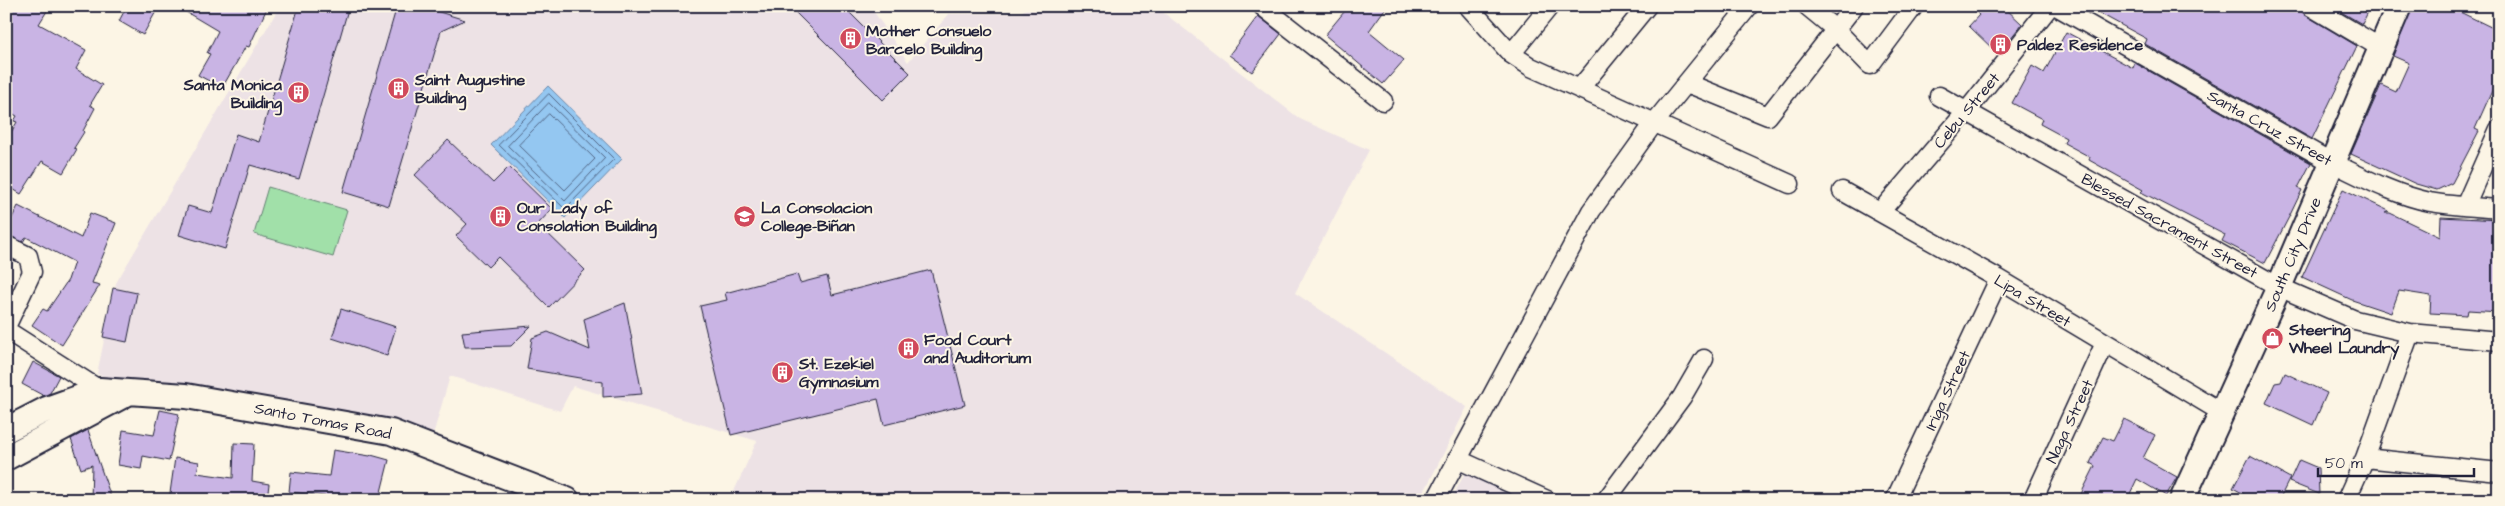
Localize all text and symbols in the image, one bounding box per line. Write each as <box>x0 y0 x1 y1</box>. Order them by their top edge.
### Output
place label: Mother Consuelo Barcelo Building <box>866 20 992 62</box>
building icon: Mother Consuelo Barcelo Building <box>838 27 862 51</box>
building icon: Paldez Residence <box>1989 32 2013 56</box>
place label: Paldez Residence <box>2017 34 2144 56</box>
street label: Cebu Street <box>1928 68 2005 153</box>
place label: Saint Augustine Building <box>414 69 525 111</box>
place label: Santa Monica Building <box>183 74 283 116</box>
building icon: Saint Augustine Building <box>387 76 411 100</box>
building icon: Santa Monica Building <box>286 81 310 105</box>
street label: Santa Cruz Street <box>2203 84 2336 172</box>
street label: Blessed Sacrament Street <box>2077 168 2262 284</box>
street label: South City Drive <box>2259 194 2328 315</box>
place label: Our Lady of Consolation Building <box>517 197 657 239</box>
place label: La Consolacion College-Biñan <box>761 197 872 239</box>
building icon: Our Lady of Consolation Building <box>489 204 513 228</box>
school or university icon: La Consolacion College-Biñan <box>733 204 757 228</box>
street label: Lipa Street <box>1990 269 2076 333</box>
place label: Steering Wheel Laundry <box>2288 319 2400 360</box>
shop icon: Steering Wheel Laundry <box>2261 326 2285 350</box>
place label: Food Court and Auditorium <box>923 329 1032 369</box>
building icon: Food Court and Auditorium <box>896 336 920 360</box>
street label: Iriga Street <box>1920 346 1977 434</box>
place label: St. Ezekiel Gymnasium <box>798 353 879 394</box>
building icon: St. Ezekiel Gymnasium <box>771 360 795 384</box>
street label: Naga Street <box>2041 375 2100 467</box>
street label: Santo Tomas Road <box>252 397 393 445</box>
scale bar <box>2318 446 2474 478</box>
text: 50 m <box>2325 453 2363 474</box>

